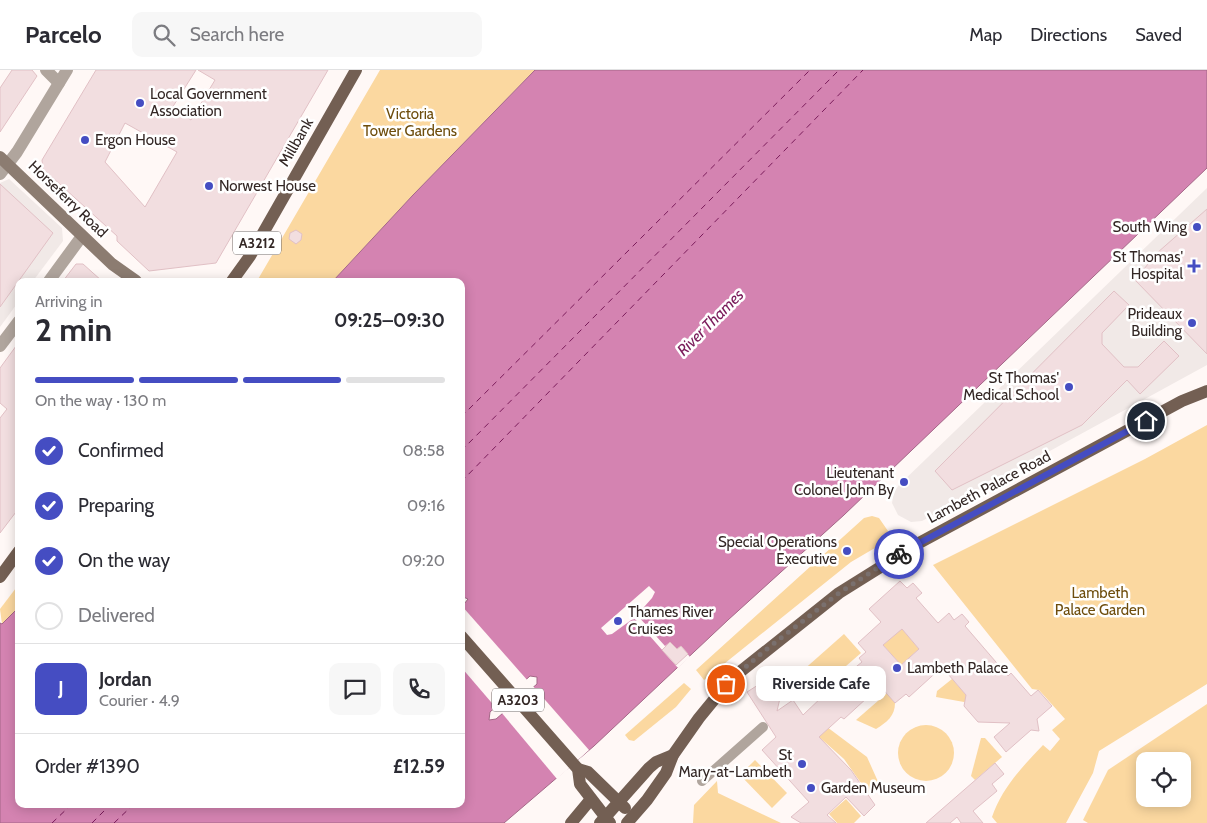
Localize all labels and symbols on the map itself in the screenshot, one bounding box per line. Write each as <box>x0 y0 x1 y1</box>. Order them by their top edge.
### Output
place label: Local Government Association <box>150 85 267 120</box>
marker: Local Government Association <box>134 97 146 109</box>
park label: Victoria Tower Gardens <box>363 105 457 140</box>
street label: Millbank <box>275 114 317 169</box>
place label: Ergon House <box>95 131 176 149</box>
marker: Ergon House <box>79 134 91 146</box>
street label: Horseferry Road <box>25 157 111 241</box>
place label: Norwest House <box>219 177 316 195</box>
marker: Norwest House <box>203 180 215 192</box>
place label: South Wing <box>1112 218 1188 236</box>
marker: South Wing <box>1191 221 1203 233</box>
road number: A3212 <box>233 232 281 254</box>
place label: St Thomas' Hospital <box>1113 248 1183 283</box>
marker: St Thomas' Hospital <box>1187 259 1201 273</box>
water label: River Thames <box>673 285 748 360</box>
place label: Prideaux Building <box>1127 305 1183 340</box>
marker: Prideaux Building <box>1186 317 1198 329</box>
place label: St Thomas' Medical School <box>963 369 1059 404</box>
marker: St Thomas' Medical School <box>1063 381 1075 393</box>
pin <box>1125 400 1167 442</box>
street label: Lambeth Palace Road <box>924 447 1054 527</box>
place label: Lieutenant Colonel John By <box>794 464 894 499</box>
marker: Lieutenant Colonel John By <box>898 476 910 488</box>
courier <box>874 529 924 579</box>
place label: Special Operations Executive <box>718 533 837 568</box>
marker: Special Operations Executive <box>841 545 853 557</box>
park label: Lambeth Palace Garden <box>1055 584 1145 619</box>
place label: Thames River Cruises <box>628 603 714 638</box>
marker: Thames River Cruises <box>612 615 624 627</box>
place label: Lambeth Palace <box>907 659 1008 677</box>
marker: Lambeth Palace <box>891 662 903 674</box>
pin <box>705 663 747 705</box>
callout: Riverside Cafe <box>756 666 886 702</box>
road number: A3203 <box>492 688 544 712</box>
place label: St Mary-at-Lambeth <box>679 746 792 781</box>
marker: St Mary-at-Lambeth <box>796 758 808 770</box>
place label: Garden Museum <box>821 779 925 797</box>
marker: Garden Museum <box>805 782 817 794</box>

